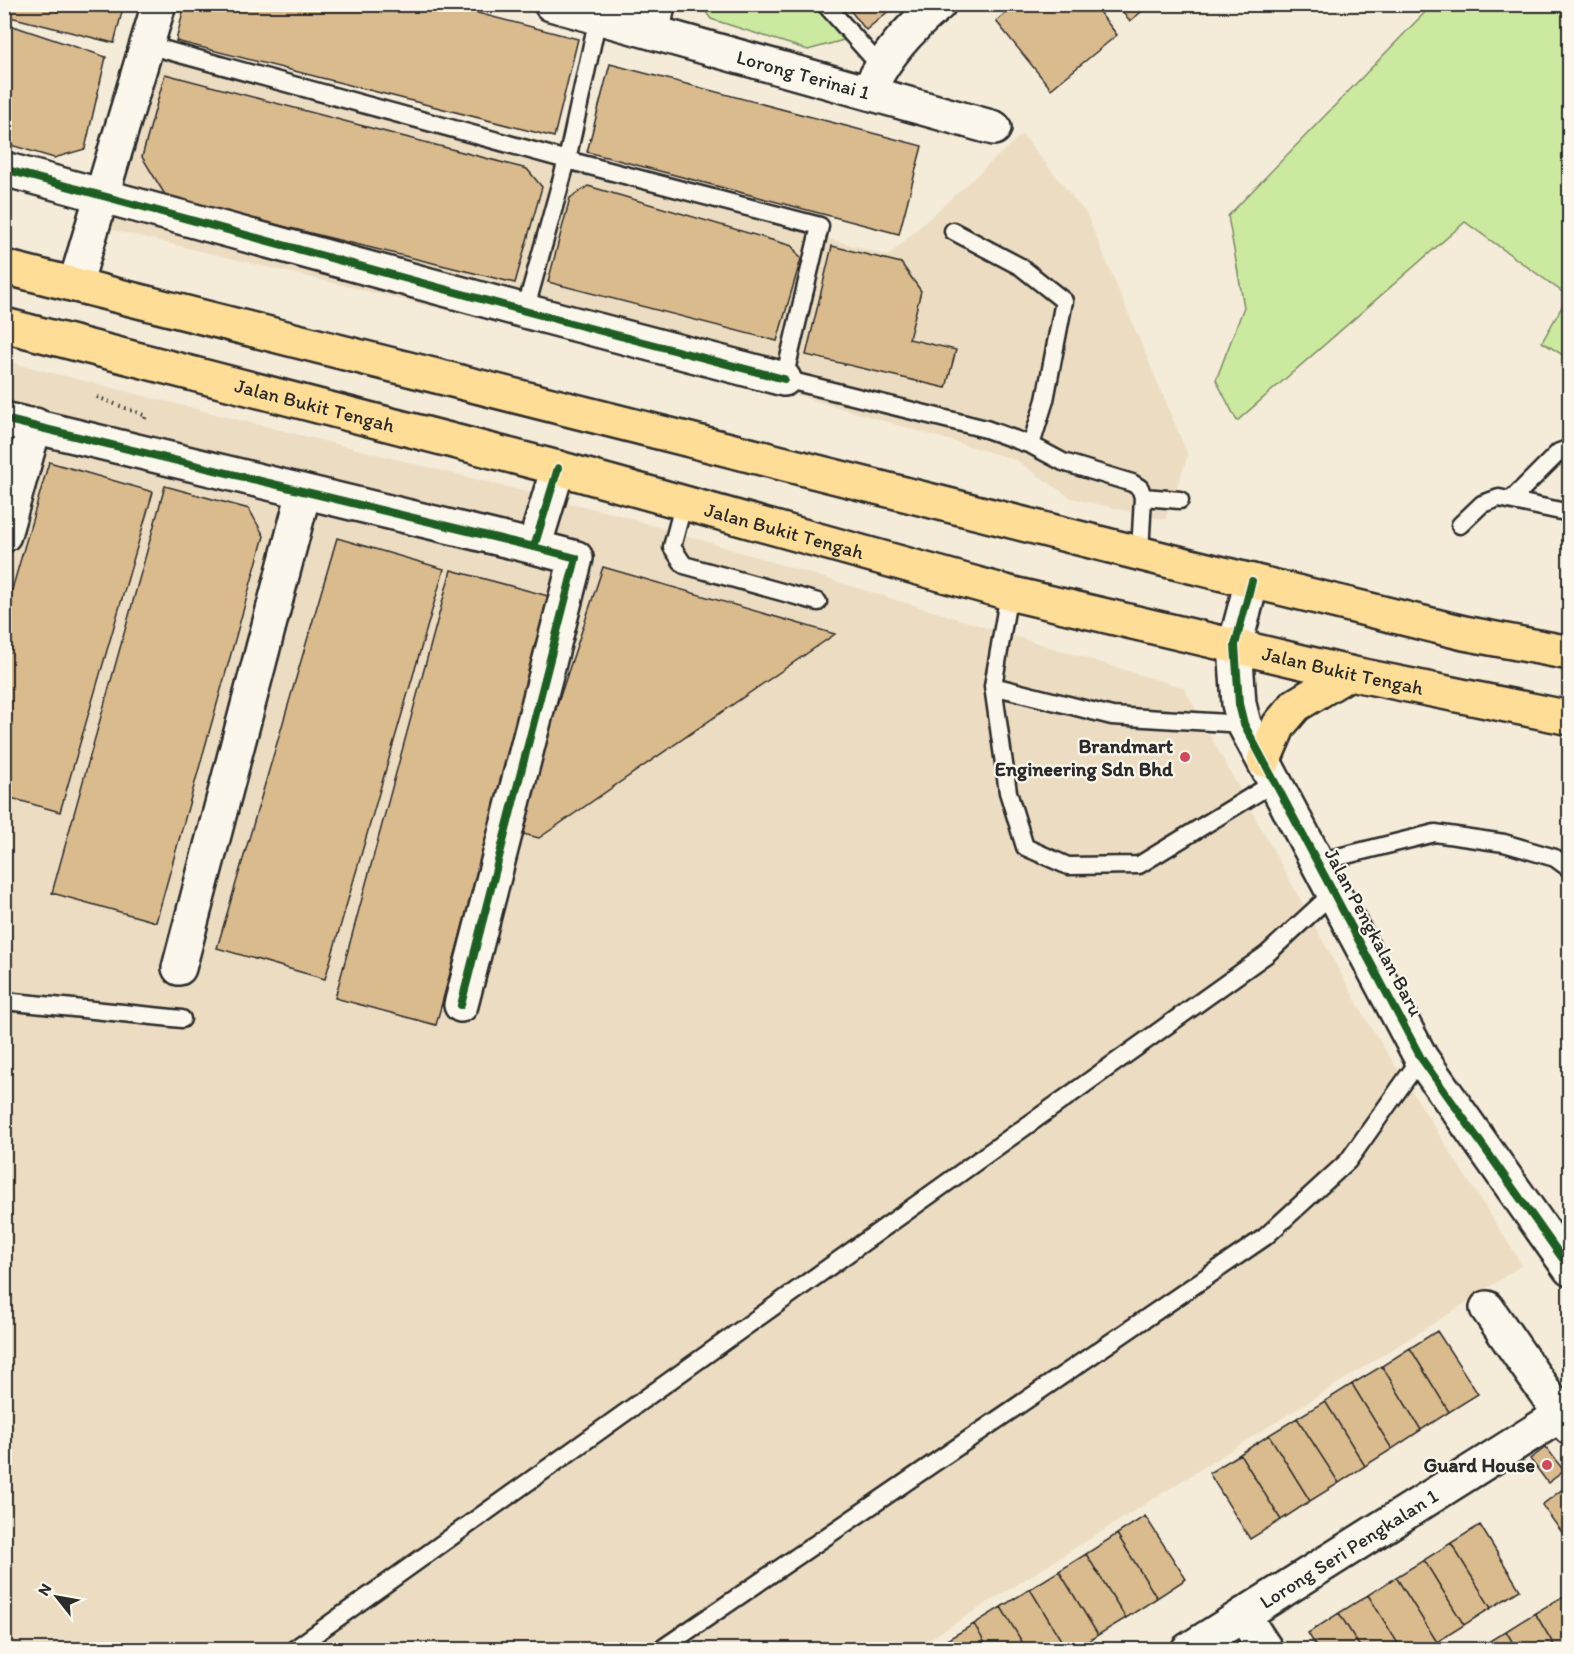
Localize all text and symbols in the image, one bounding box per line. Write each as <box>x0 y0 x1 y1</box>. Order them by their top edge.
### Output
street label: Lorong Terinai 1 <box>734 45 873 105</box>
street label: Jalan Bukit Tengah <box>232 373 398 437</box>
street label: Jalan Bukit Tengah <box>702 497 867 564</box>
street label: Jalan Bukit Tengah <box>1260 641 1426 700</box>
place label: Brandmart Engineering Sdn Bhd <box>995 734 1174 782</box>
marker: Brandmart Engineering Sdn Bhd <box>1178 750 1192 764</box>
street label: Jalan Pengkalan Baru <box>1320 844 1428 1020</box>
place label: Guard House <box>1424 1453 1535 1477</box>
marker: Guard House <box>1540 1458 1554 1472</box>
street label: Lorong Seri Pengkalan 1 <box>1255 1483 1442 1614</box>
north arrow <box>27 1567 87 1627</box>
text: N <box>34 1580 55 1599</box>

